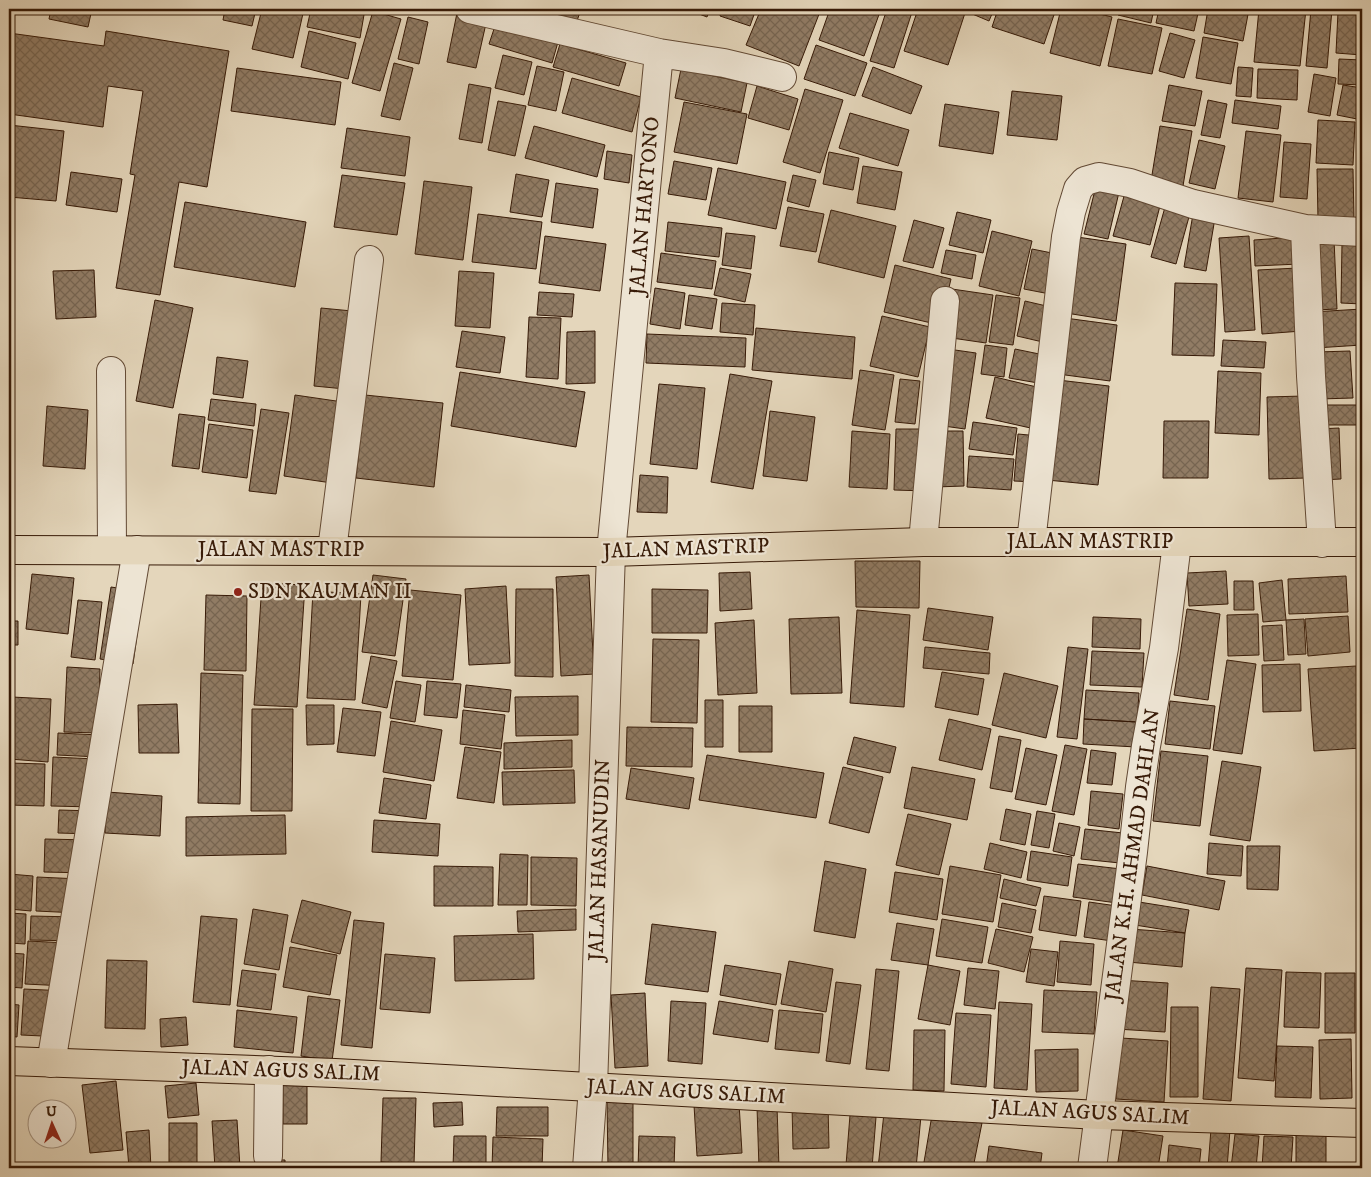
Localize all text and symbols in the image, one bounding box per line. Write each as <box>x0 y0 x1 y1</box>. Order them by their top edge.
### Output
street label: JALAN HARTONO <box>624 115 666 299</box>
street label: JALAN MASTRIP <box>1005 529 1173 555</box>
street label: JALAN MASTRIP <box>600 533 770 565</box>
street label: JALAN MASTRIP <box>196 537 364 563</box>
place label: SDN KAUMAN II <box>248 579 412 605</box>
marker: SDN KAUMAN II <box>232 586 244 598</box>
street label: JALAN K.H. AHMAD DAHLAN <box>1099 707 1166 1005</box>
street label: JALAN HASANUDIN <box>583 758 617 964</box>
street label: JALAN AGUS SALIM <box>179 1054 381 1087</box>
street label: JALAN AGUS SALIM <box>584 1074 786 1110</box>
street label: JALAN AGUS SALIM <box>988 1095 1190 1131</box>
north arrow <box>28 1100 78 1150</box>
text: U <box>45 1103 57 1121</box>

